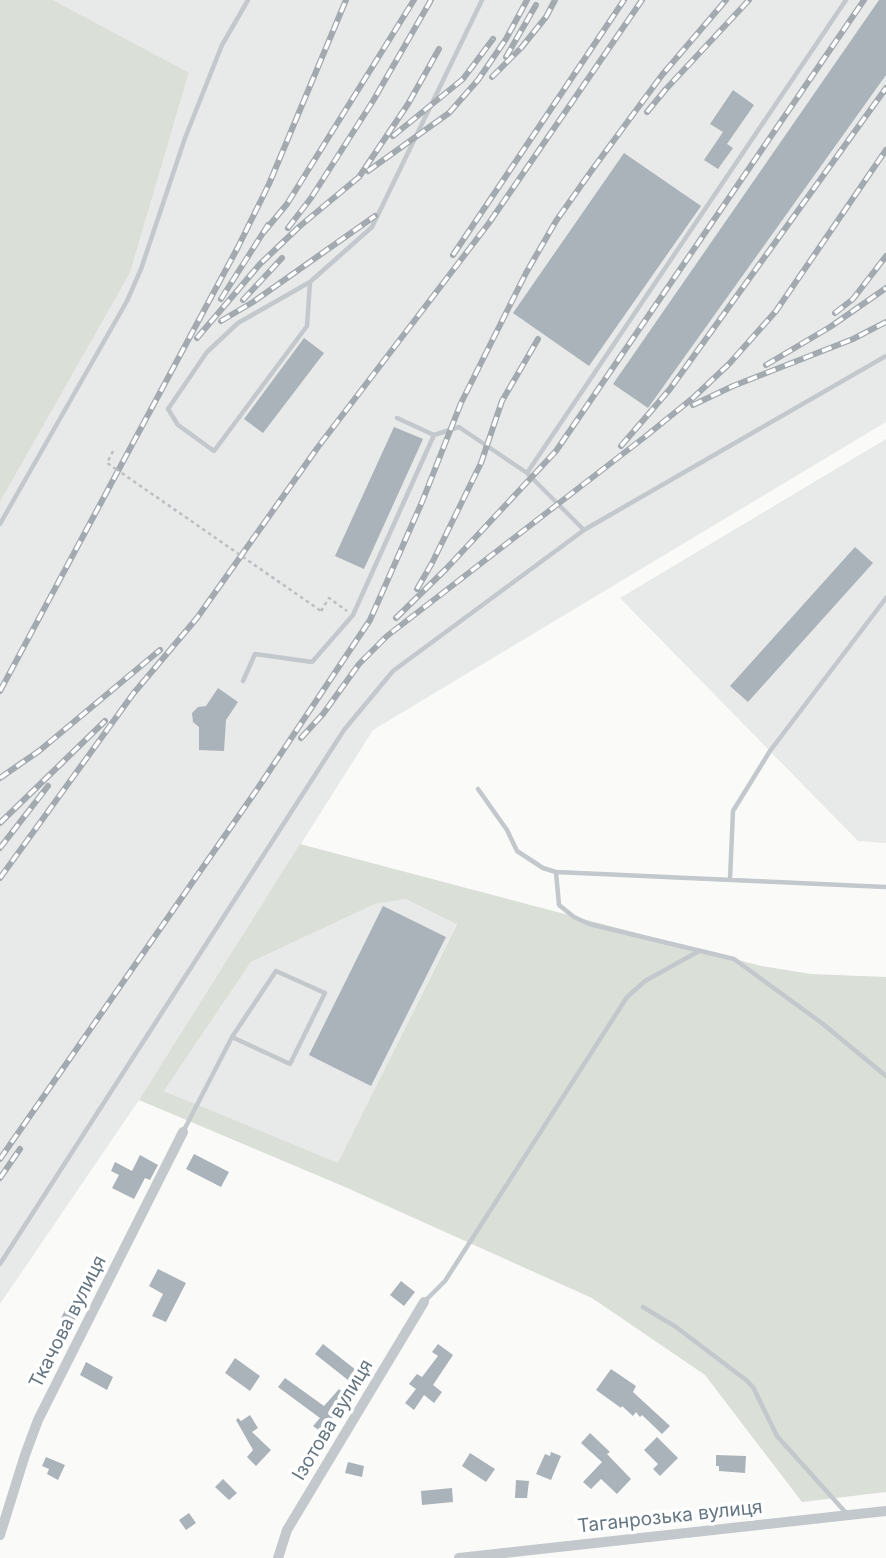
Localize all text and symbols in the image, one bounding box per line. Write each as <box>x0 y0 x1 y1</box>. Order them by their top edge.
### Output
street label: Ткачова вулиця <box>25 1252 111 1392</box>
street label: Ізотова вулиця <box>288 1355 378 1485</box>
street label: Таганрозька вулиця <box>576 1496 764 1538</box>

